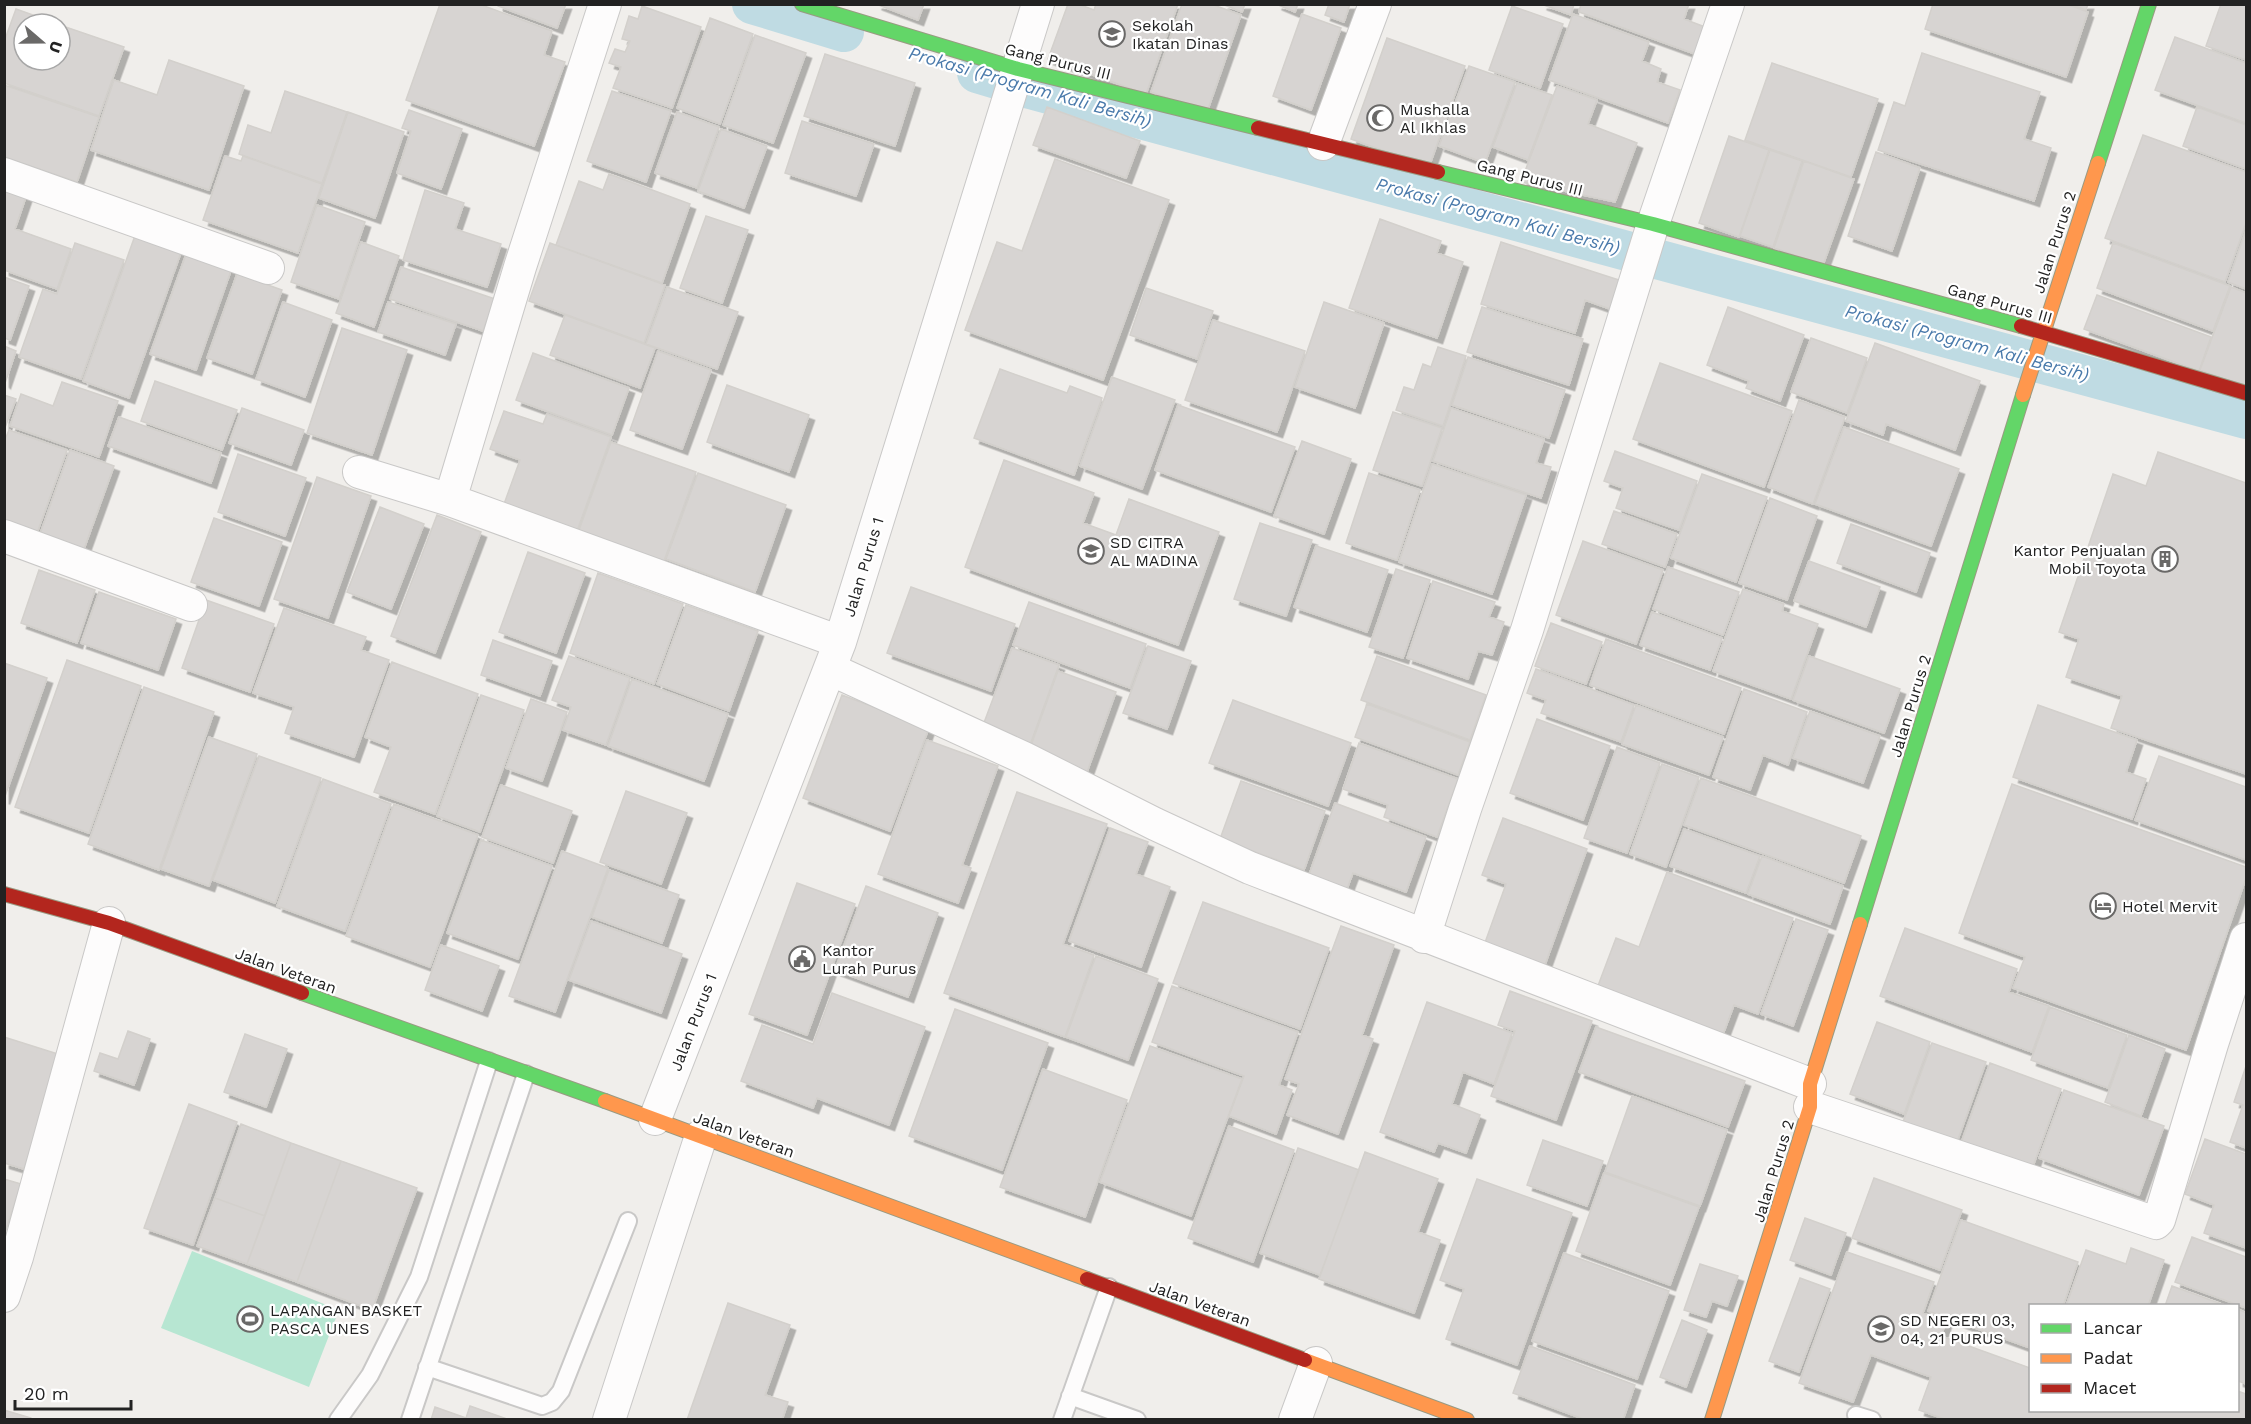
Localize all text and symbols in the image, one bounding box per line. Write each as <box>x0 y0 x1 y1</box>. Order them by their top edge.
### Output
north arrow <box>12 12 72 72</box>
place label: Sekolah Ikatan Dinas <box>1132 16 1229 53</box>
school or university icon: Sekolah Ikatan Dinas <box>1097 19 1127 49</box>
text: U <box>45 38 66 56</box>
street label: Gang Purus III <box>1003 39 1113 84</box>
water label: Prokasi (Program Kali Bersih) <box>906 42 1154 131</box>
place label: Mushalla Al Ikhlas <box>1400 100 1470 137</box>
mosque icon: Mushalla Al Ikhlas <box>1365 103 1395 133</box>
street label: Gang Purus III <box>1475 155 1585 200</box>
water label: Prokasi (Program Kali Bersih) <box>1374 173 1622 258</box>
street label: Jalan Purus 2 <box>2029 189 2080 296</box>
street label: Gang Purus III <box>1945 279 2055 328</box>
water label: Prokasi (Program Kali Bersih) <box>1843 300 2091 385</box>
street label: Jalan Purus 1 <box>839 515 888 619</box>
place label: SD CITRA AL MADINA <box>1110 533 1198 570</box>
school or university icon: SD CITRA AL MADINA <box>1076 536 1106 566</box>
place label: Kantor Penjualan Mobil Toyota <box>2013 541 2146 578</box>
building icon: Kantor Penjualan Mobil Toyota <box>2150 544 2180 574</box>
street label: Jalan Purus 2 <box>1886 652 1935 760</box>
hotel icon: Hotel Mervit <box>2088 891 2118 921</box>
place label: Hotel Mervit <box>2122 897 2218 916</box>
place label: Kantor Lurah Purus <box>822 941 916 978</box>
street label: Jalan Veteran <box>233 943 339 998</box>
public building icon: Kantor Lurah Purus <box>787 944 817 974</box>
street label: Jalan Purus 1 <box>666 971 721 1074</box>
street label: Jalan Veteran <box>691 1107 797 1162</box>
street label: Jalan Purus 2 <box>1749 1117 1798 1225</box>
street label: Jalan Veteran <box>1147 1276 1253 1331</box>
place label: LAPANGAN BASKET PASCA UNES <box>270 1301 422 1338</box>
sports icon: LAPANGAN BASKET PASCA UNES <box>235 1304 265 1334</box>
legend <box>2029 1304 2239 1412</box>
place label: SD NEGERI 03, 04, 21 PURUS <box>1900 1311 2015 1348</box>
school or university icon: SD NEGERI 03, 04, 21 PURUS <box>1866 1314 1896 1344</box>
text: Lancar <box>2083 1317 2143 1338</box>
text: Padat <box>2083 1347 2133 1368</box>
scale bar <box>15 1373 130 1411</box>
text: Macet <box>2083 1377 2137 1398</box>
text: 20 m <box>24 1383 69 1404</box>

